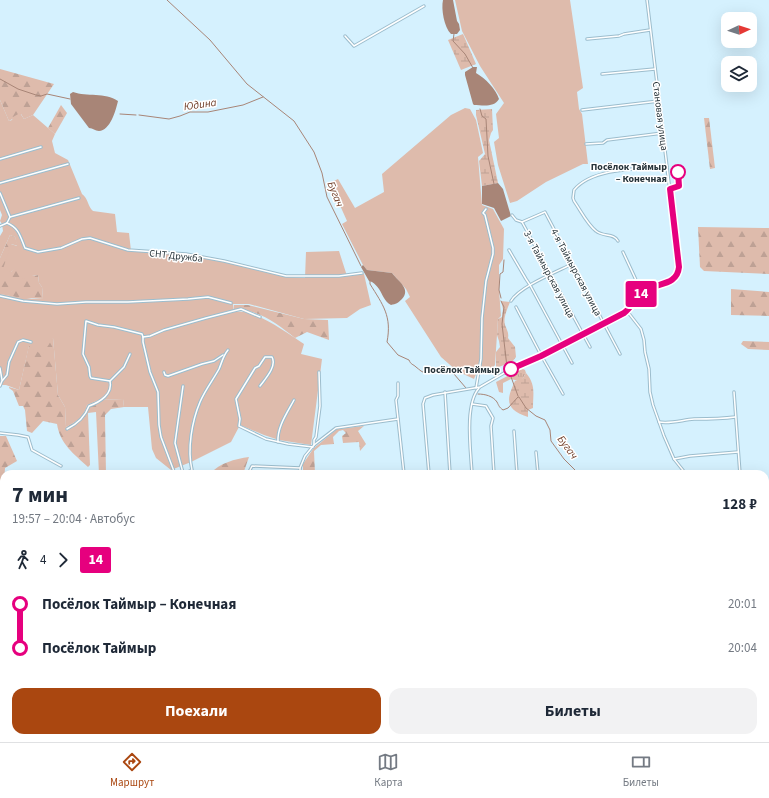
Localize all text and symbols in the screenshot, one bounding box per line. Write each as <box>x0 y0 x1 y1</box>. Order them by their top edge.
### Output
north arrow <box>721 12 757 48</box>
map controls <box>721 12 757 92</box>
button: layers <box>721 56 757 92</box>
street label: Становая улица <box>649 81 671 151</box>
water label: Юдина <box>183 95 217 114</box>
place label: Посёлок Таймыр – Конечная <box>591 160 667 186</box>
marker: Посёлок Таймыр – Конечная <box>670 164 686 180</box>
water label: Бугач <box>324 179 347 209</box>
street label: 4-я Таймырская улица <box>547 226 605 319</box>
street label: 3-я Таймырская улица <box>520 228 578 321</box>
street label: СНТ Дружба <box>149 246 203 266</box>
line badge: 14 <box>623 281 659 307</box>
text: 14 <box>634 284 648 304</box>
marker: Посёлок Таймыр <box>503 361 519 377</box>
place label: Посёлок Таймыр <box>424 363 500 377</box>
water label: Бугач <box>554 432 582 462</box>
text: 7 мин <box>12 479 68 511</box>
text: 128 ₽ <box>722 494 757 515</box>
text: 19:57 – 20:04 · Автобус <box>12 510 135 528</box>
icon: walk <box>12 549 34 571</box>
icon: forward <box>52 549 74 571</box>
text: 14 <box>88 550 103 570</box>
text: 4 <box>40 551 46 569</box>
text: Посёлок Таймыр – Конечная <box>42 594 236 615</box>
text: 20:01 <box>728 595 757 613</box>
text: Посёлок Таймыр <box>42 638 156 659</box>
text: 20:04 <box>728 639 757 657</box>
button: Поехали <box>12 688 381 734</box>
button: Билеты <box>389 688 757 734</box>
tab: Маршрут <box>110 751 154 790</box>
tab: Карта <box>374 751 403 790</box>
tab: Билеты <box>623 751 659 790</box>

